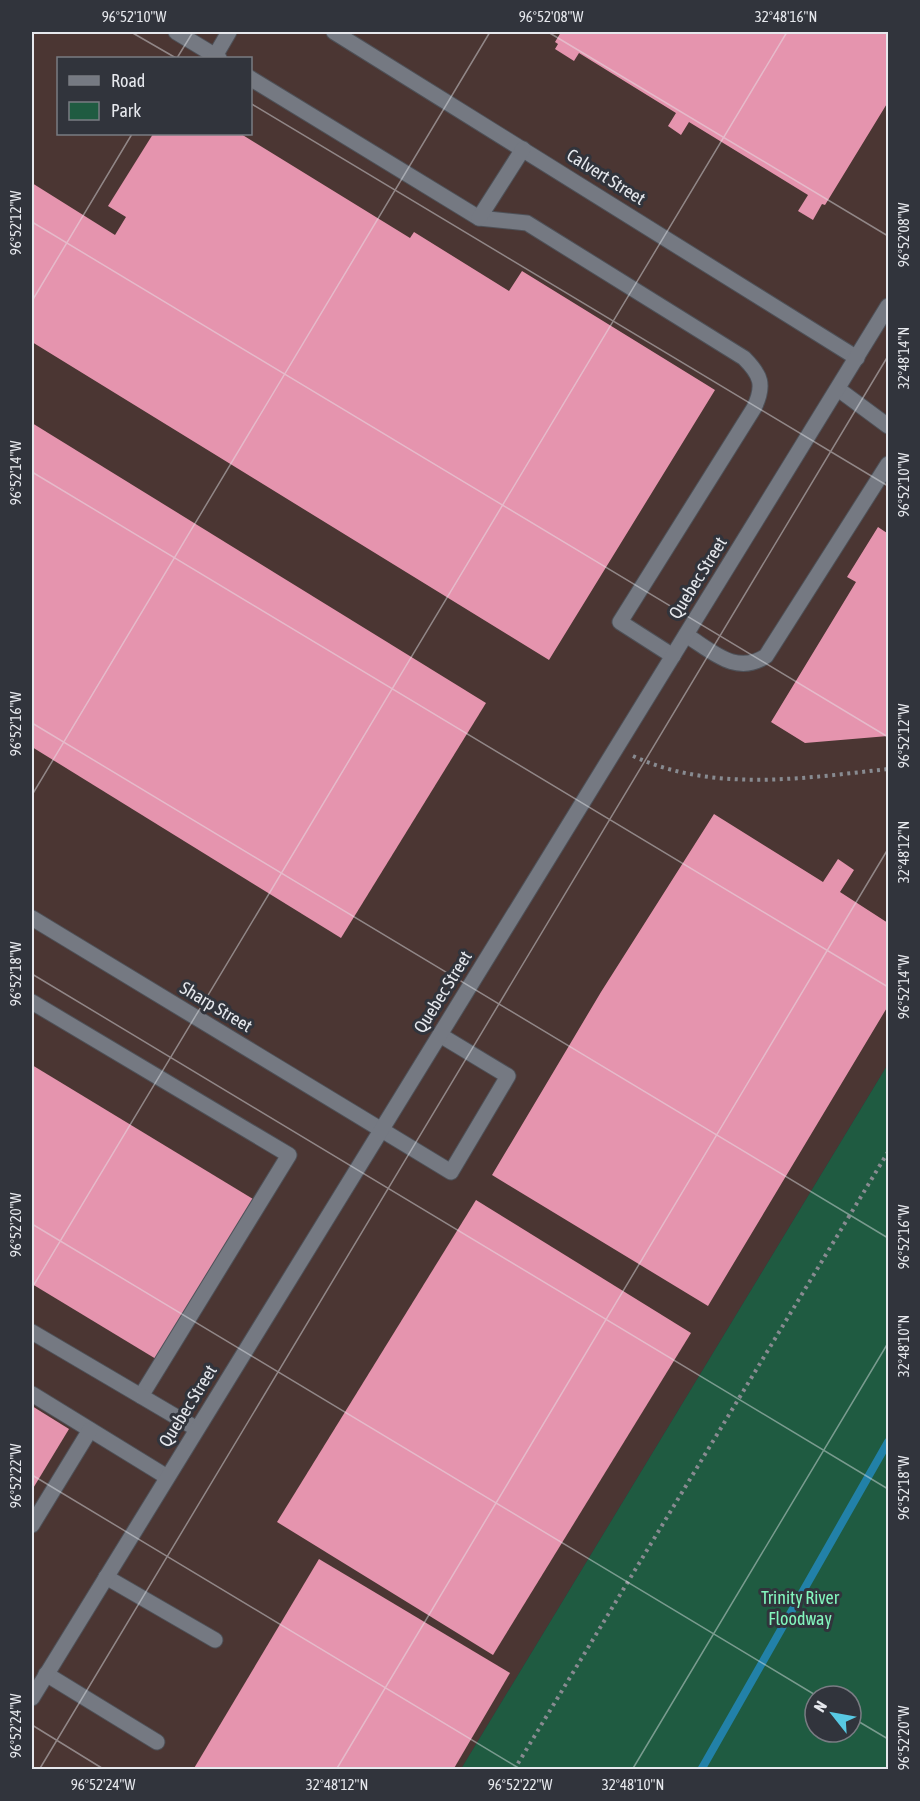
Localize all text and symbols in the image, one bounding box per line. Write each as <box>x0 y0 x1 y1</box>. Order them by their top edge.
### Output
text: 96°52'10"W <box>102 8 166 25</box>
text: 96°52'08"W <box>519 8 583 25</box>
text: 32°48'16"N <box>755 8 817 25</box>
legend <box>57 57 252 135</box>
text: Road <box>111 70 145 91</box>
text: Park <box>111 100 141 121</box>
street label: Calvert Street <box>563 144 649 209</box>
text: 96°52'12"W <box>7 191 24 255</box>
text: 96°52'08"W <box>895 203 912 267</box>
text: 32°48'14"N <box>895 327 912 389</box>
text: 96°52'14"W <box>7 441 24 505</box>
text: 96°52'10"W <box>895 453 912 517</box>
street label: Quebec Street <box>664 533 731 623</box>
text: 96°52'16"W <box>7 692 24 756</box>
text: 96°52'12"W <box>895 704 912 768</box>
text: 32°48'12"N <box>895 821 912 883</box>
text: 96°52'18"W <box>7 942 24 1006</box>
street label: Quebec Street <box>409 947 476 1037</box>
text: 96°52'14"W <box>895 955 912 1019</box>
street label: Sharp Street <box>176 977 256 1036</box>
text: 96°52'20"W <box>7 1193 24 1257</box>
text: 96°52'16"W <box>895 1205 912 1269</box>
text: 32°48'10"N <box>895 1315 912 1377</box>
street label: Quebec Street <box>154 1361 221 1451</box>
text: 96°52'22"W <box>7 1444 24 1508</box>
text: 96°52'18"W <box>895 1456 912 1520</box>
park label: Trinity River Floodway <box>761 1587 840 1629</box>
north arrow <box>803 1684 863 1744</box>
text: 96°52'24"W <box>7 1694 24 1758</box>
text: N <box>810 1698 830 1715</box>
text: 96°52'20"W <box>895 1706 912 1770</box>
text: 96°52'24"W <box>71 1776 135 1793</box>
text: 32°48'12"N <box>306 1776 368 1793</box>
text: 96°52'22"W <box>488 1776 552 1793</box>
text: 32°48'10"N <box>602 1776 664 1793</box>

